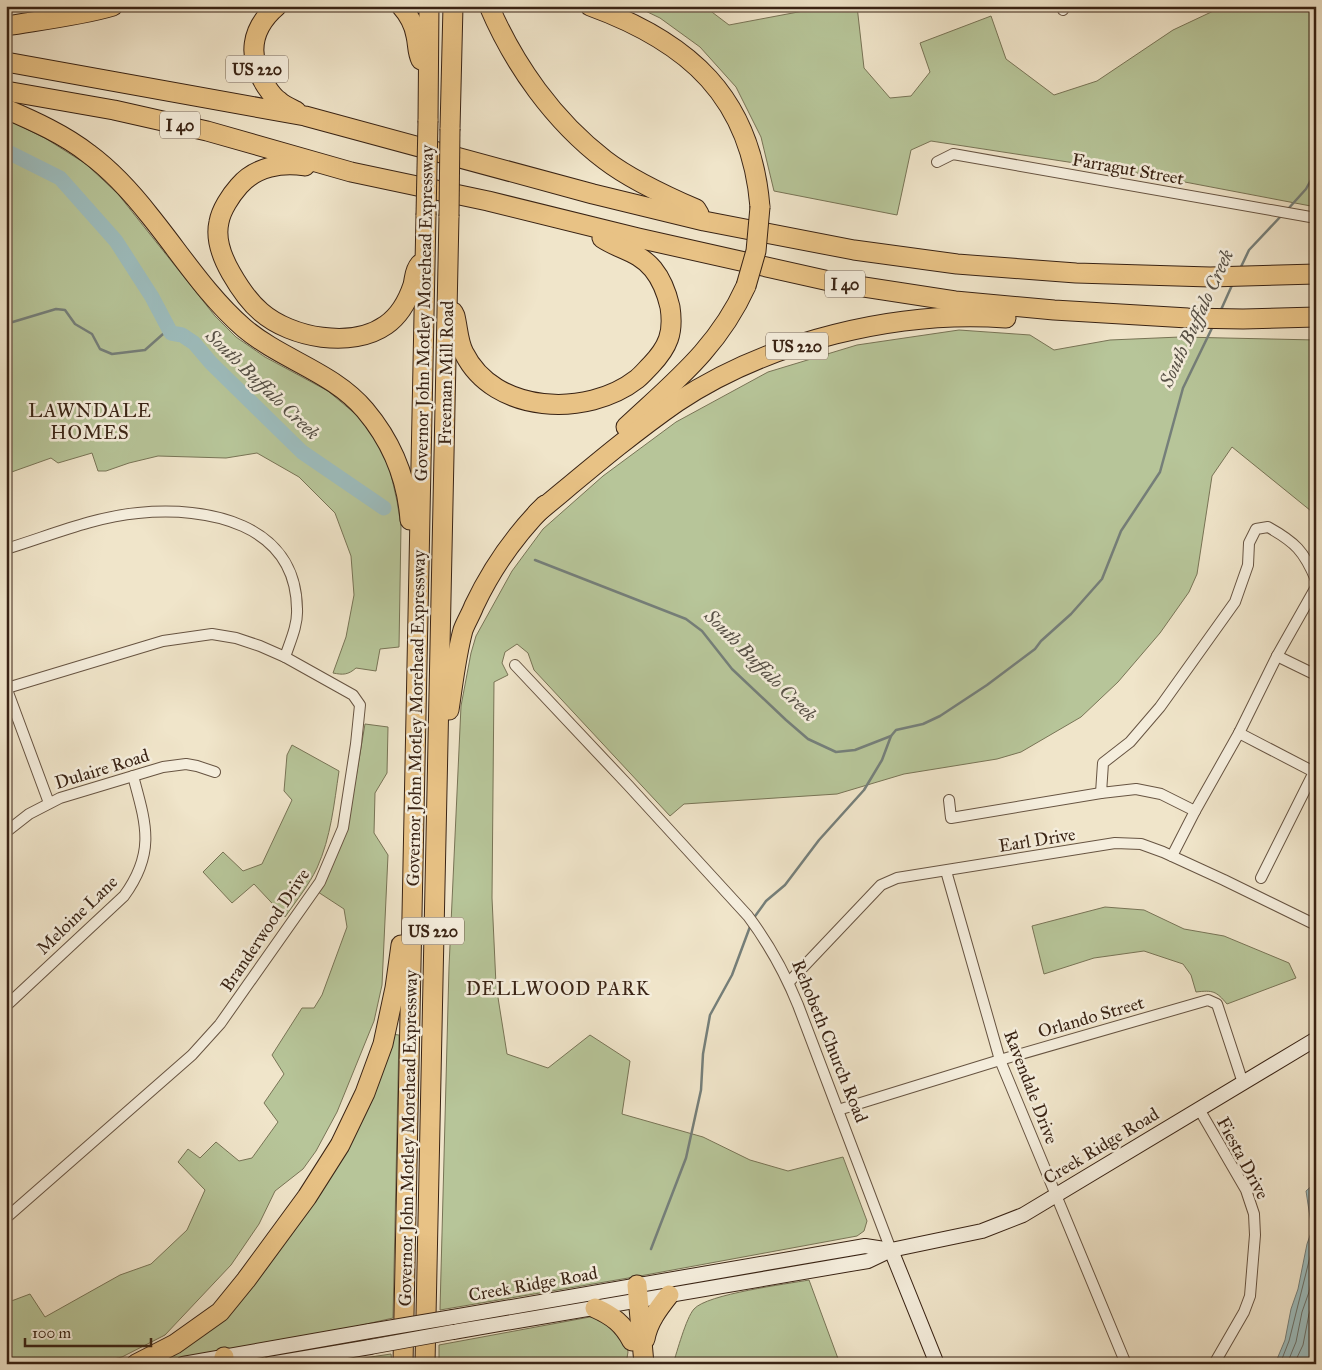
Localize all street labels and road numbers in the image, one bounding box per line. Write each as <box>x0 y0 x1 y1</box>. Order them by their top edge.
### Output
road number: US 220 <box>226 56 288 82</box>
road number: I 40 <box>160 112 200 138</box>
street label: Governor John Motley Morehead Expressway <box>410 144 439 481</box>
street label: Farragut Street <box>1070 148 1186 191</box>
road number: I 40 <box>825 270 865 298</box>
street label: Freeman Mill Road <box>434 300 458 446</box>
road number: US 220 <box>766 332 828 360</box>
street label: Governor John Motley Morehead Expressway <box>402 549 431 886</box>
street label: Dulaire Road <box>52 744 152 794</box>
street label: Earl Drive <box>997 823 1077 857</box>
street label: Branderwood Drive <box>216 864 314 996</box>
street label: Meloine Lane <box>32 871 122 959</box>
road number: US 220 <box>402 918 464 944</box>
street label: Rehobeth Church Road <box>787 956 873 1126</box>
street label: Governor John Motley Morehead Expressway <box>394 969 423 1306</box>
street label: Orlando Street <box>1035 991 1147 1043</box>
street label: Ravendale Drive <box>999 1027 1063 1147</box>
street label: Creek Ridge Road <box>1039 1103 1163 1190</box>
street label: Fiesta Drive <box>1212 1113 1274 1203</box>
street label: Creek Ridge Road <box>467 1262 599 1307</box>

